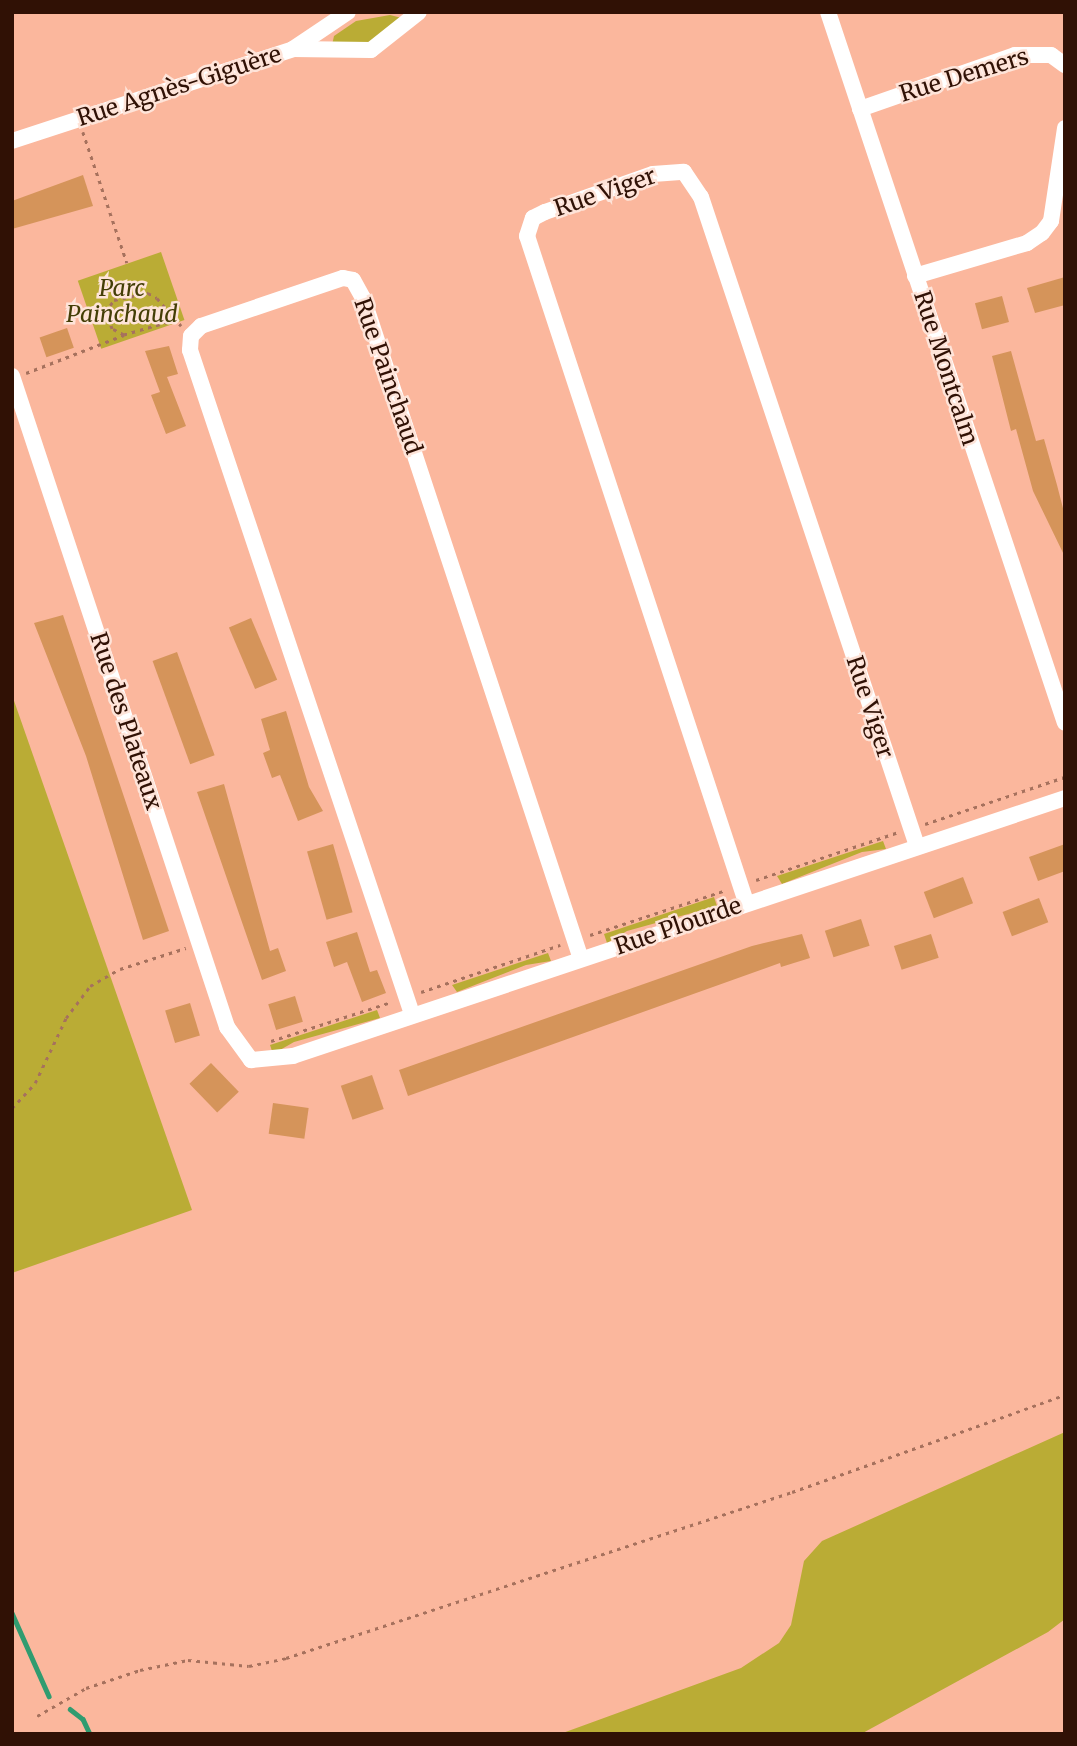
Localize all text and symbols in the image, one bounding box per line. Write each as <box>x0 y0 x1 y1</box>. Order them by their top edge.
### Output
street label: Rue Agnès-Giguère <box>73 40 285 132</box>
street label: Rue Demers <box>896 42 1032 108</box>
street label: Rue Viger <box>550 162 660 222</box>
park label: Parc Painchaud <box>66 274 178 328</box>
street label: Rue Montcalm <box>908 287 984 449</box>
street label: Rue Painchaud <box>348 294 428 458</box>
street label: Rue des Plateaux <box>84 629 168 813</box>
street label: Rue Viger <box>841 652 899 762</box>
street label: Rue Plourde <box>611 891 745 961</box>

